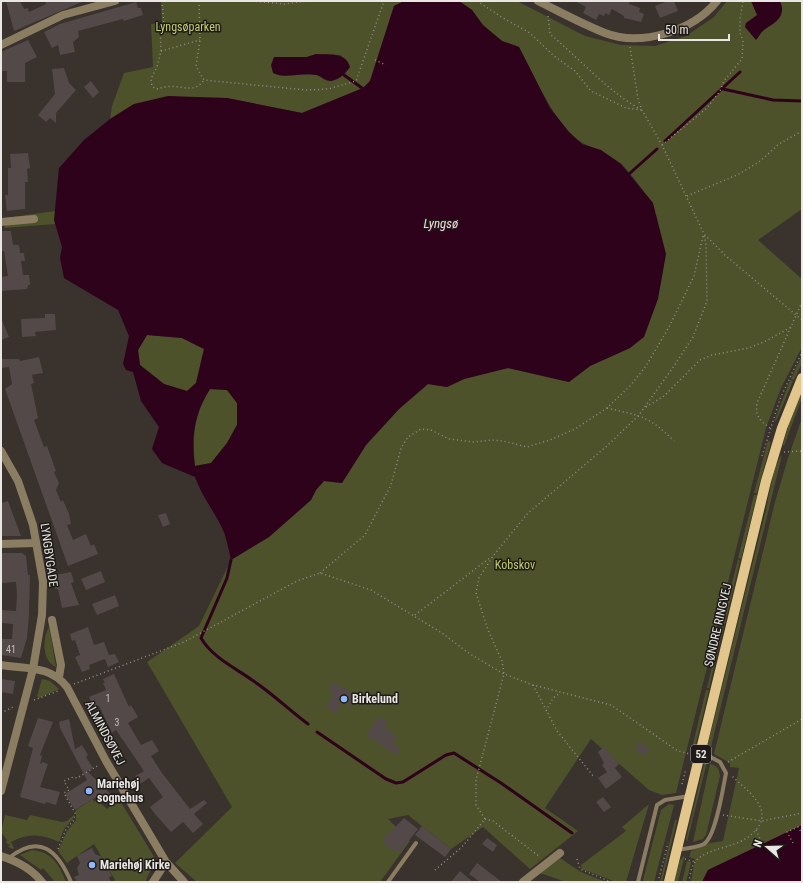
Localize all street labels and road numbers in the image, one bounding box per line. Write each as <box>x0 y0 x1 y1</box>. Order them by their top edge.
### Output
street label: LYNGBYGADE <box>38 522 60 588</box>
street label: SØNDRE RINGVEJ <box>702 582 734 668</box>
street label: ALMINDSØVEJ <box>82 698 128 768</box>
road number: 52 <box>691 745 711 763</box>

